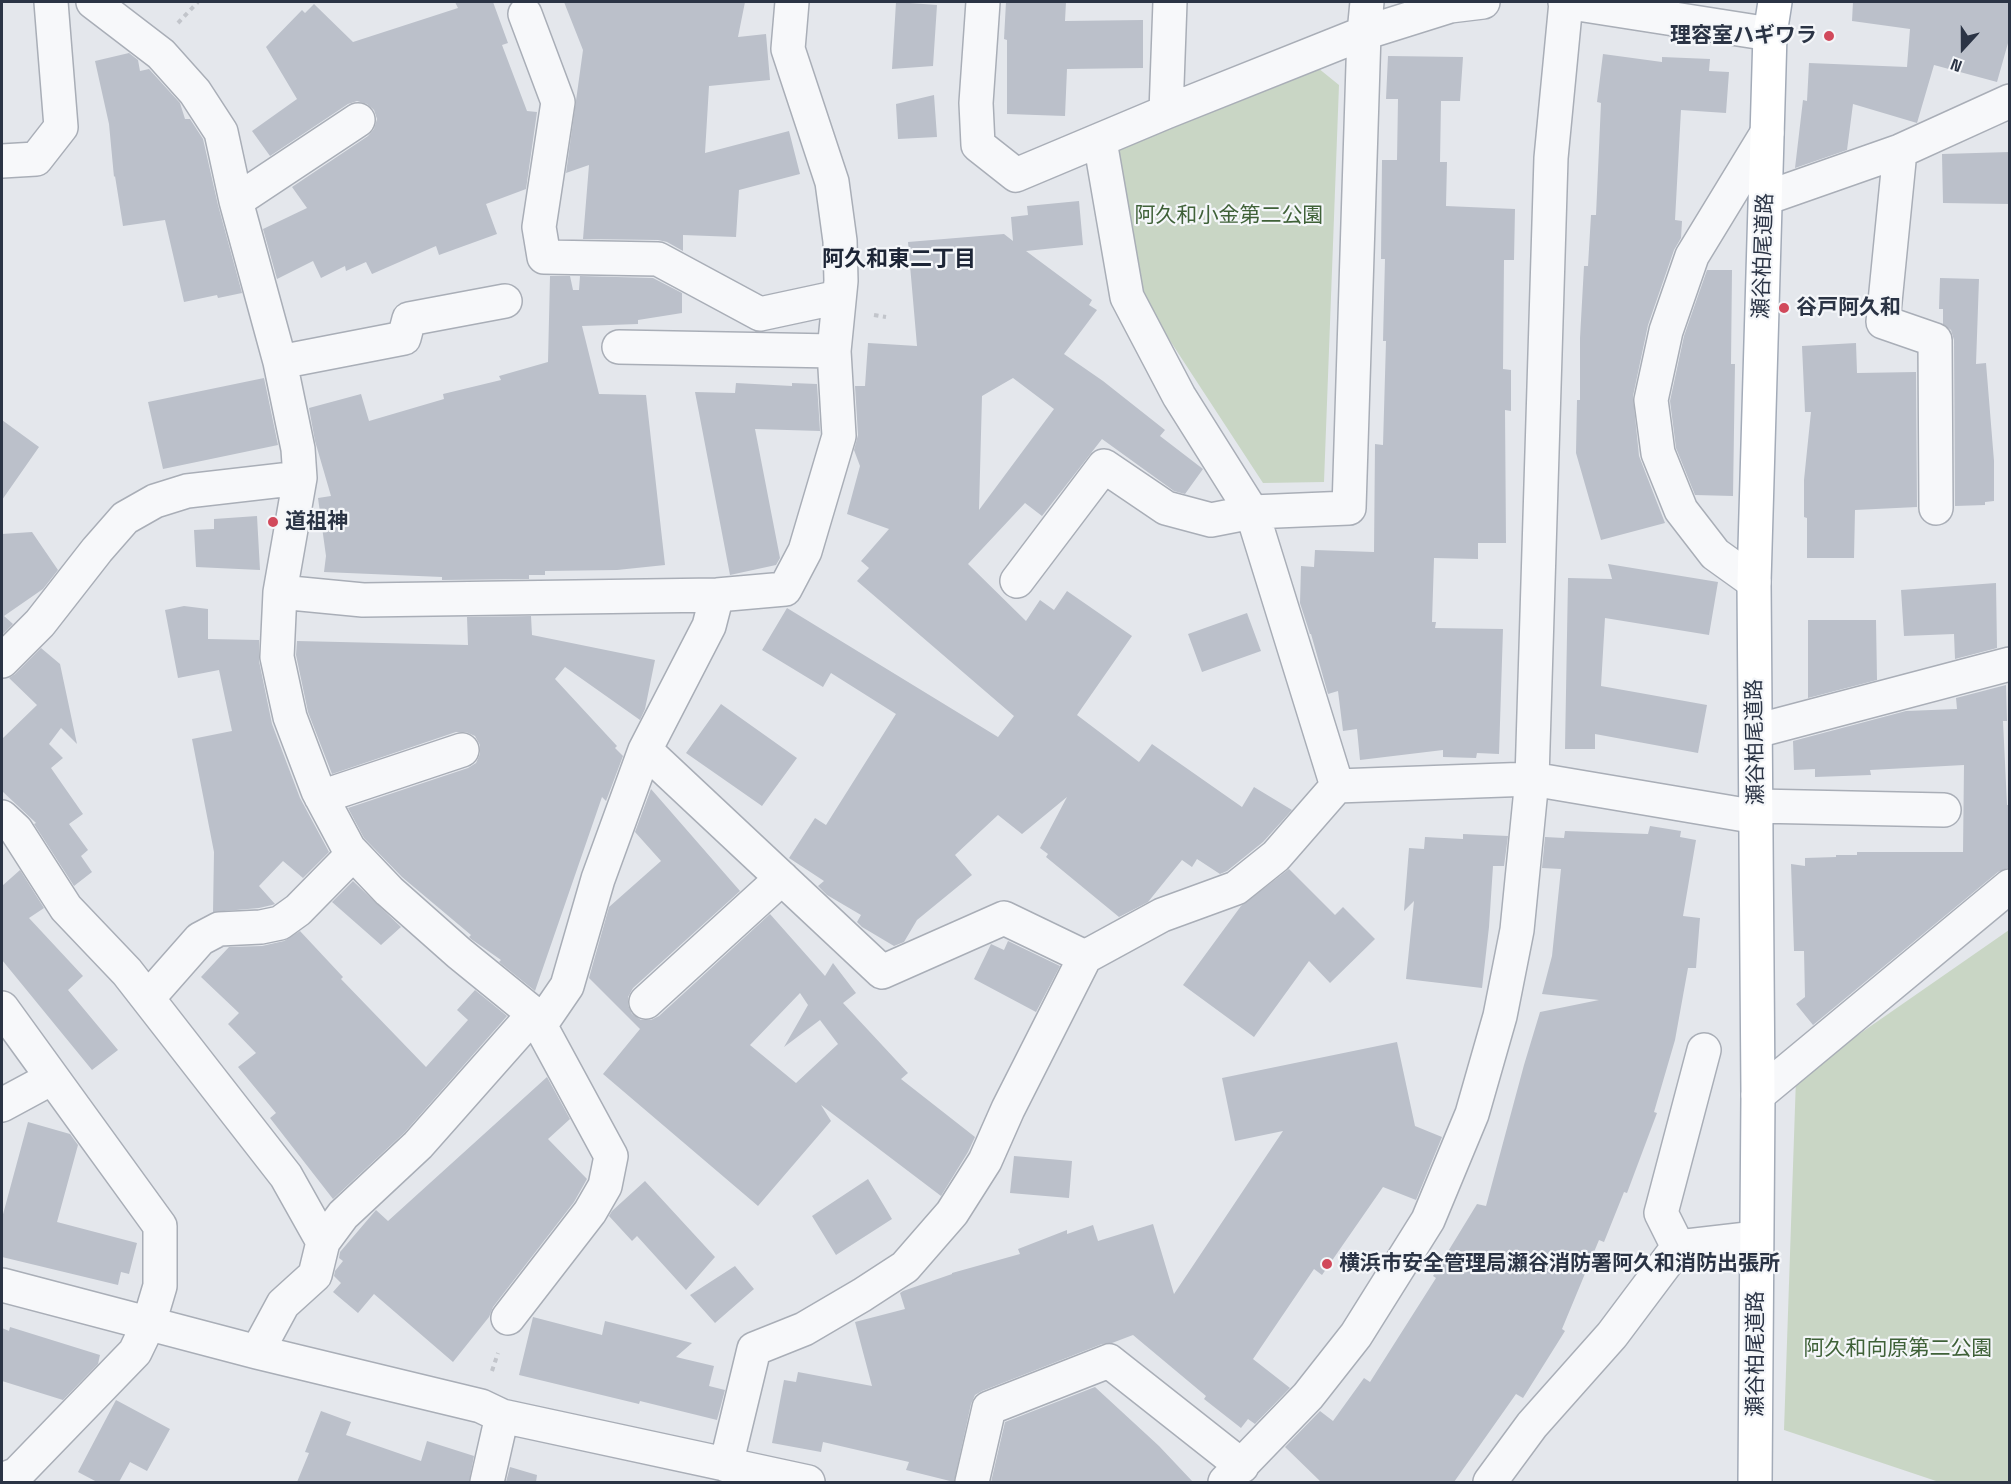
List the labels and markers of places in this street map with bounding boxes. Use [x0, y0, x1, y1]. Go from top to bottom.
place label: 理容室ハギワラ [1670, 23, 1817, 49]
marker: 理容室ハギワラ [1822, 29, 1836, 43]
place label: 谷戸阿久和 [1796, 295, 1901, 321]
marker: 谷戸阿久和 [1777, 301, 1791, 315]
place label: 道祖神 [285, 509, 348, 535]
marker: 道祖神 [266, 515, 280, 529]
place label: 横浜市安全管理局瀬谷消防署阿久和消防出張所 [1339, 1251, 1780, 1277]
marker: 横浜市安全管理局瀬谷消防署阿久和消防出張所 [1320, 1257, 1334, 1271]

